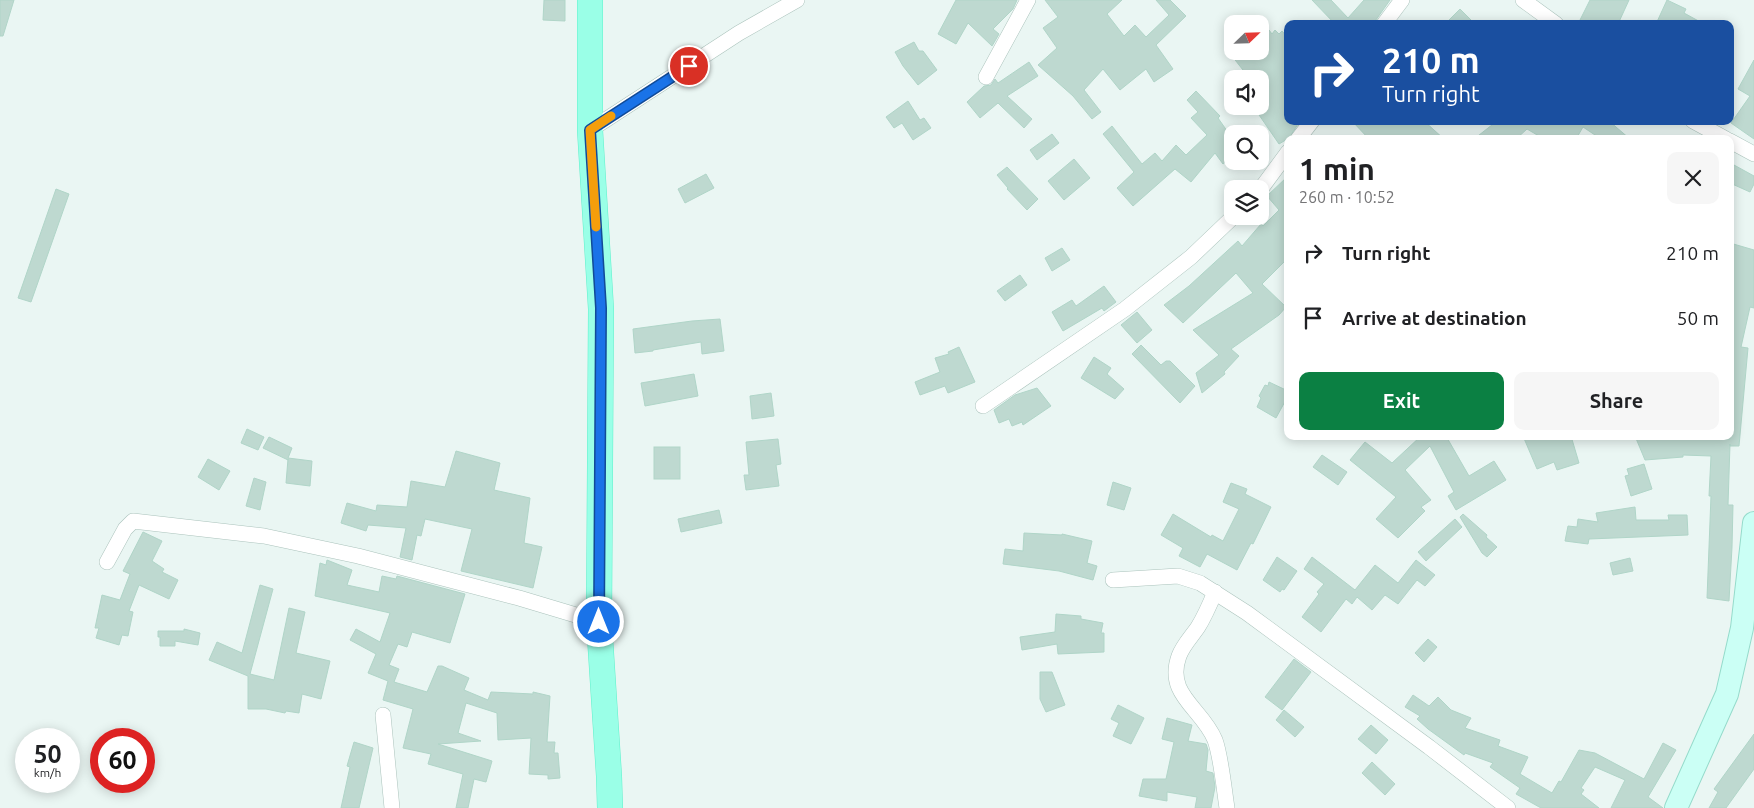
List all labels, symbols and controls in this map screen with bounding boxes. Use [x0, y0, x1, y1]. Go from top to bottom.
north arrow [1224, 15, 1269, 60]
map controls [1224, 15, 1269, 225]
icon: right [1299, 40, 1364, 105]
text: 210 m [1382, 40, 1480, 80]
pin [668, 45, 710, 87]
icon: arrive [675, 52, 703, 80]
button: sound [1224, 70, 1269, 115]
text: Turn right [1382, 81, 1480, 106]
button: search [1224, 125, 1269, 170]
text: 1 min [1299, 152, 1375, 186]
button: close [1667, 152, 1719, 204]
button: layers [1224, 180, 1269, 225]
text: 260 m · 10:52 [1299, 188, 1395, 206]
icon: right [1299, 239, 1327, 267]
text: Turn right [1342, 242, 1430, 264]
text: 210 m [1666, 242, 1719, 264]
icon: arrive [1299, 304, 1327, 332]
text: Arrive at destination [1342, 307, 1527, 329]
text: 50 m [1677, 307, 1719, 329]
button: Exit [1299, 372, 1504, 430]
button: Share [1514, 372, 1719, 430]
position arrow [572, 595, 624, 647]
speed limit sign: 60 [90, 728, 155, 793]
text: 50 [33, 740, 62, 768]
text: km/h [34, 766, 61, 779]

